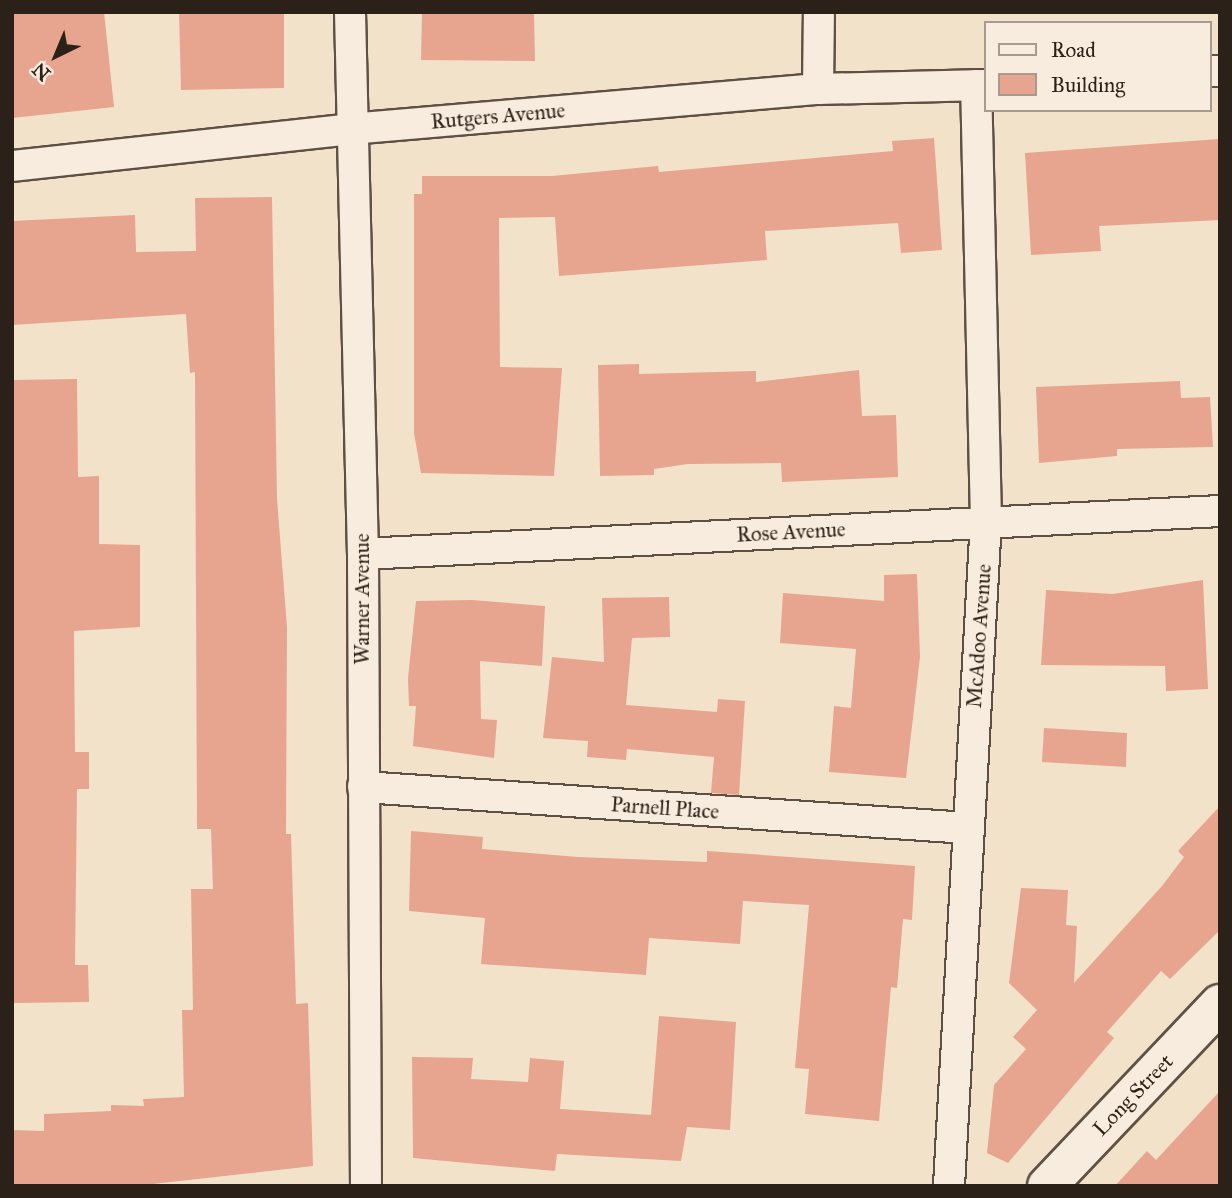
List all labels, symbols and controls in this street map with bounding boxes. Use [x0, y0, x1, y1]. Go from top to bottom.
north arrow [21, 21, 91, 91]
legend [984, 21, 1211, 112]
text: Road [1051, 37, 1096, 63]
text: N [28, 58, 55, 86]
text: Building [1051, 72, 1125, 98]
street label: Rutgers Avenue [430, 98, 566, 134]
street label: Rose Avenue [736, 517, 846, 547]
street label: Warner Avenue [349, 533, 375, 665]
street label: McAdoo Avenue [961, 563, 997, 709]
street label: Parnell Place [610, 792, 720, 824]
street label: Long Street [1088, 1049, 1178, 1141]

